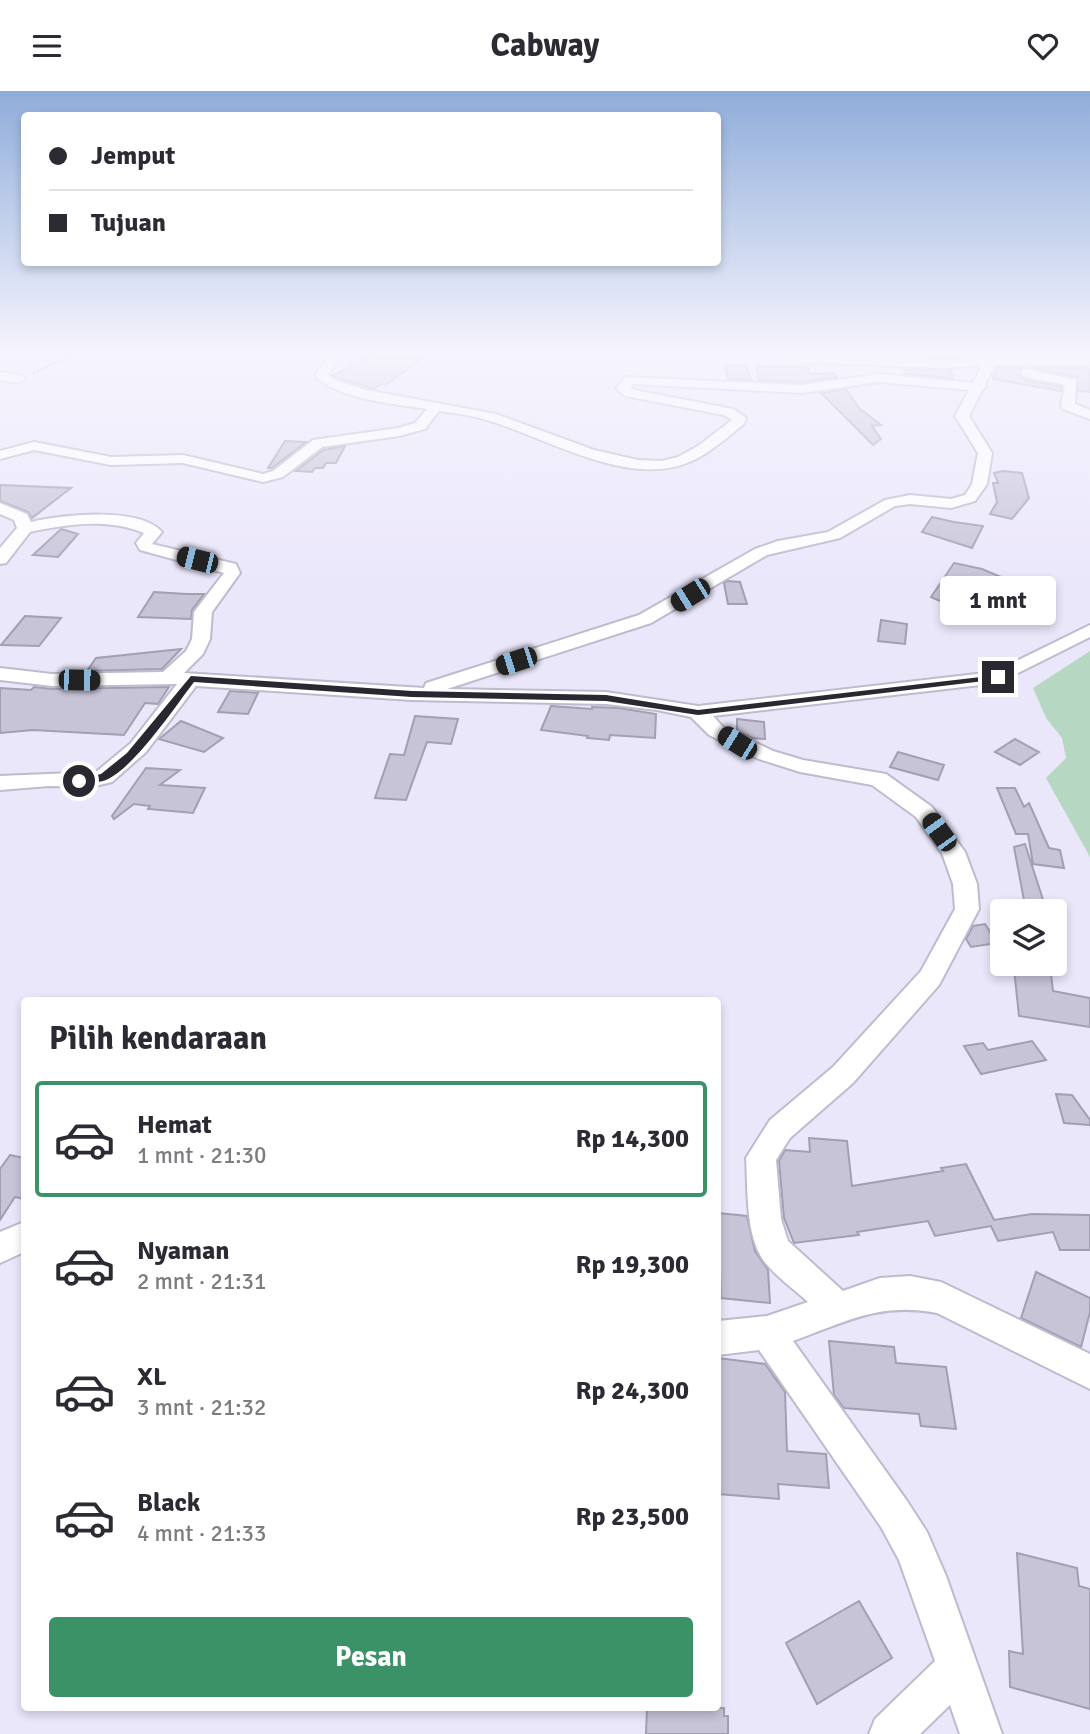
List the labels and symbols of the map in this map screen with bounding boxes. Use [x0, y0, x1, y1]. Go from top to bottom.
car [175, 545, 220, 575]
car [667, 575, 714, 615]
callout: 1 mnt [940, 575, 1056, 625]
car [493, 645, 540, 677]
route end [982, 661, 1014, 693]
car [58, 669, 101, 691]
car [714, 723, 761, 763]
route start [63, 765, 95, 797]
car [919, 809, 960, 855]

